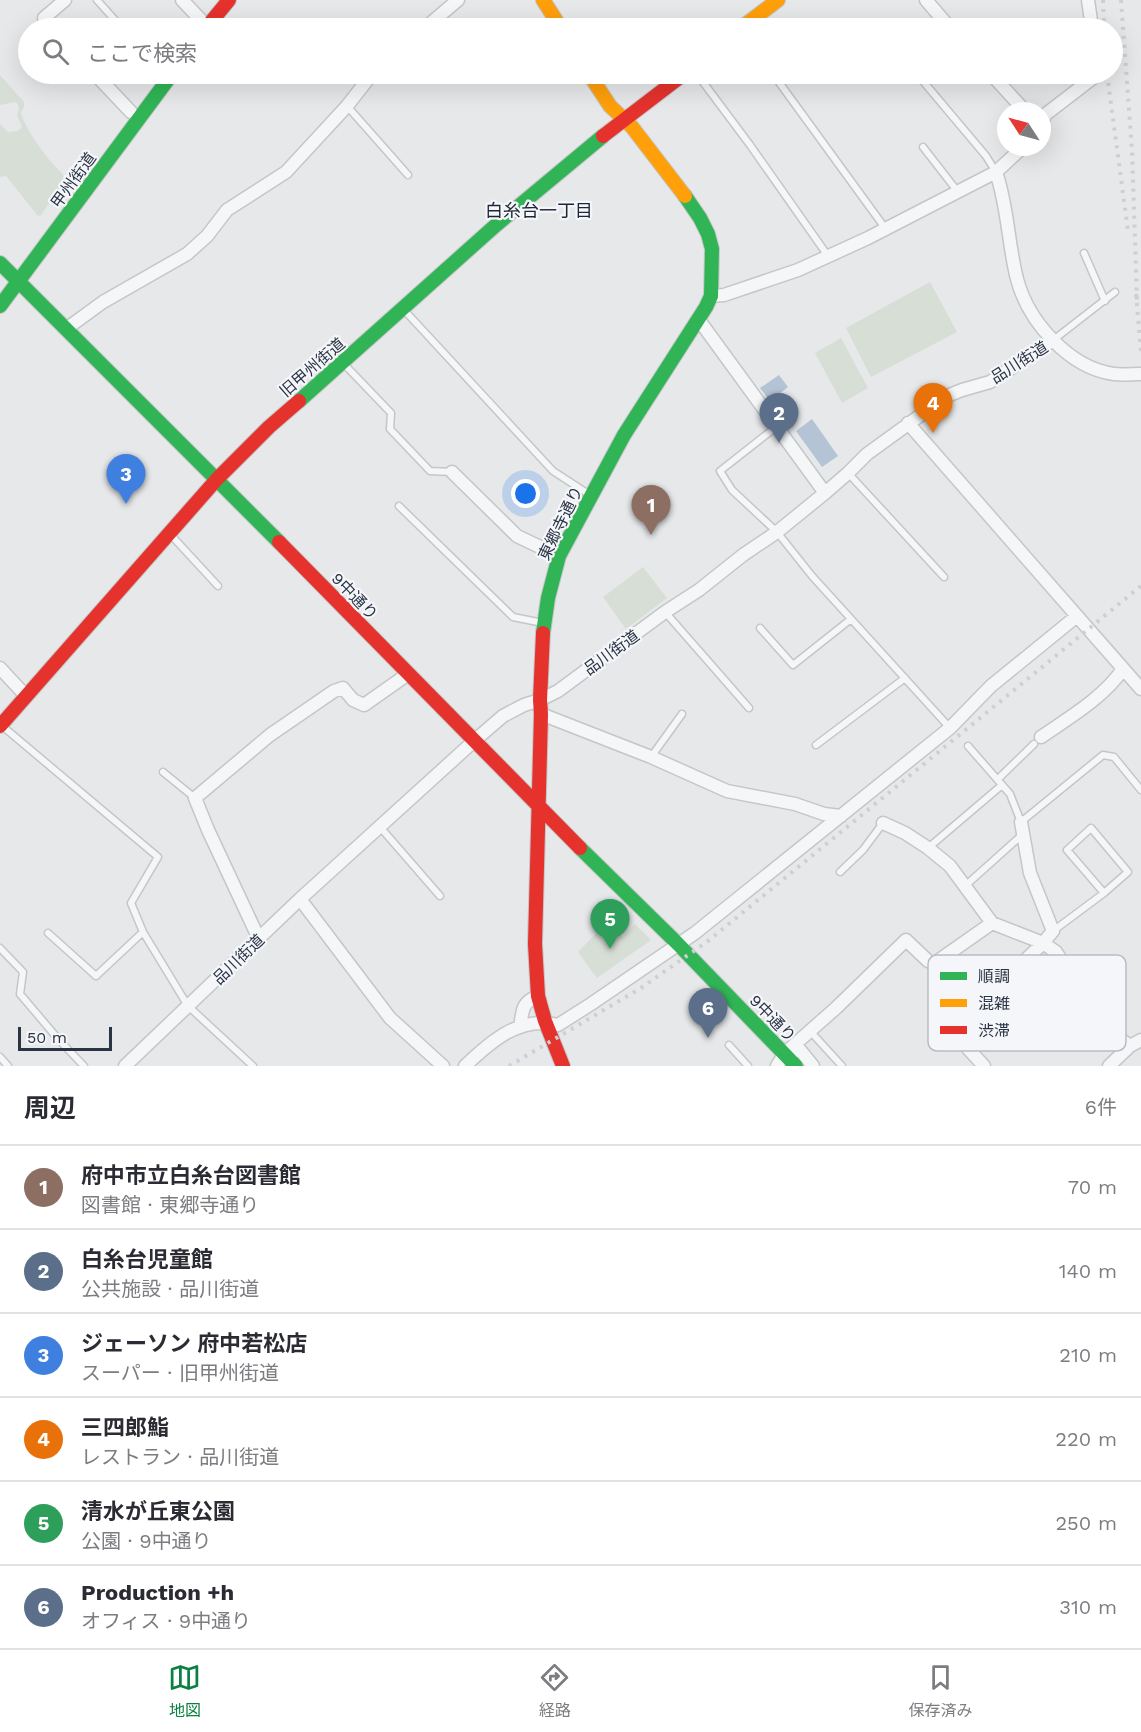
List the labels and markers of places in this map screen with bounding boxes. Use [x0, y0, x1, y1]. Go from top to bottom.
pin: 4 [914, 384, 952, 433]
pin: 2 [760, 394, 798, 443]
pin: 3 [106, 454, 146, 504]
pin: 1 [632, 486, 670, 535]
pin: 5 [590, 900, 630, 949]
pin: 6 [688, 988, 728, 1038]

